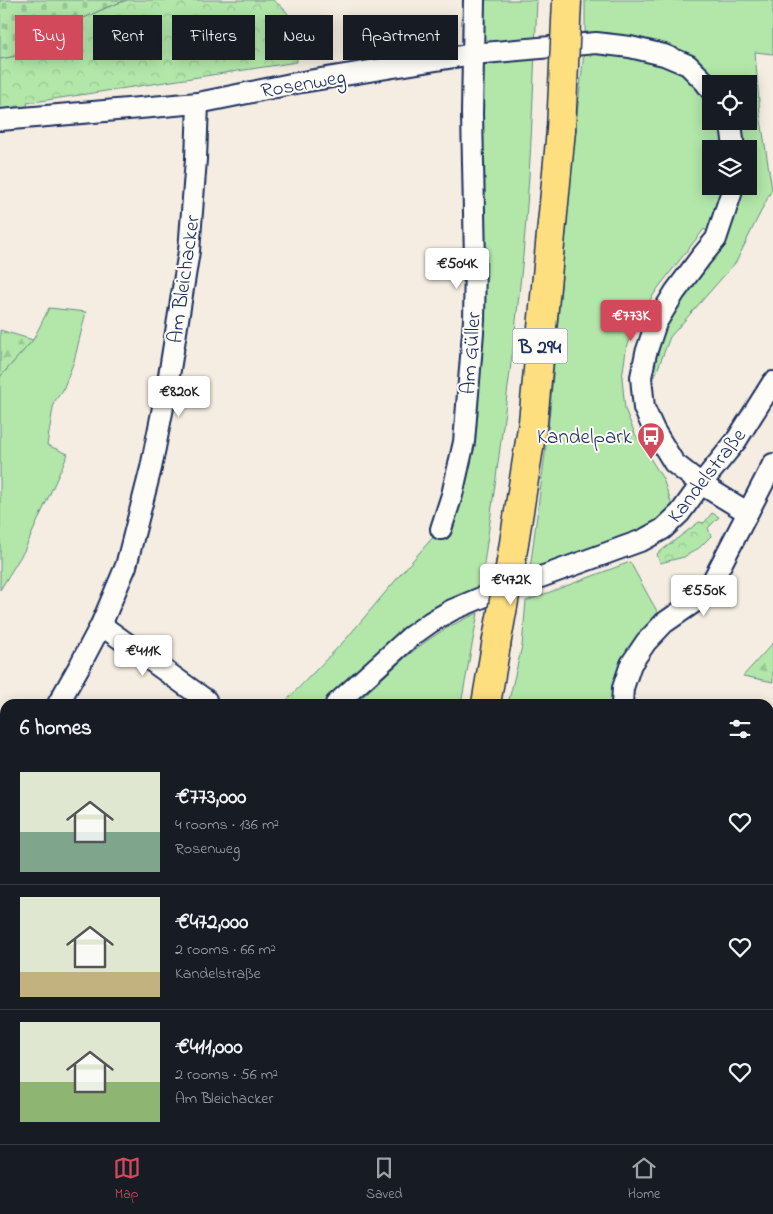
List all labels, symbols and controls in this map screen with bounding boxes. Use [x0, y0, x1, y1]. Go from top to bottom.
chip: Buy [15, 15, 83, 60]
chip: Rent [93, 15, 162, 60]
chip: Filters [172, 15, 255, 60]
chip: New [265, 15, 333, 60]
chip: Apartment [343, 15, 458, 60]
street label: Rosenweg [259, 63, 348, 109]
map controls [702, 75, 757, 195]
button: locate [702, 75, 757, 130]
button: layers [702, 140, 757, 195]
street label: Am Bleichacker [161, 213, 209, 345]
pin: €504K [422, 248, 492, 290]
text: €504K [436, 252, 478, 276]
pin: €773K [596, 300, 666, 342]
text: €773K [612, 304, 650, 328]
street label: Am Güller [454, 310, 490, 395]
road number: B 294 [512, 328, 568, 364]
pin: €820K [144, 376, 214, 418]
text: €820K [159, 380, 199, 404]
bus stop icon: Kandelpark [636, 421, 666, 460]
street label: Kandelstraße [661, 422, 754, 530]
place label: Kandelpark [537, 423, 633, 453]
pin: €472K [476, 564, 546, 606]
text: €472K [491, 568, 531, 592]
pin: €550K [669, 574, 739, 617]
text: €550K [682, 579, 726, 603]
pin: €411K [108, 634, 178, 677]
text: €411K [125, 639, 161, 663]
text: 6 homes [20, 714, 92, 744]
icon: filters [726, 715, 754, 743]
text: €773,000 [175, 783, 246, 813]
icon: home [60, 792, 120, 852]
icon: heart [726, 808, 754, 836]
text: 4 rooms · 136 m² [175, 813, 279, 837]
text: Rosenweg [175, 837, 240, 861]
text: €472,000 [175, 908, 248, 938]
icon: home [60, 917, 120, 977]
icon: heart [726, 933, 754, 961]
text: 2 rooms · 66 m² [175, 938, 276, 962]
text: Kandelstraße [175, 962, 261, 986]
text: €411,000 [175, 1033, 242, 1063]
icon: home [60, 1042, 120, 1102]
icon: heart [726, 1058, 754, 1086]
text: 2 rooms · 56 m² [175, 1063, 278, 1087]
text: Am Bleichacker [175, 1087, 273, 1111]
tab: Map [113, 1154, 141, 1205]
tab: Saved [366, 1154, 402, 1205]
tab: Home [628, 1154, 660, 1205]

